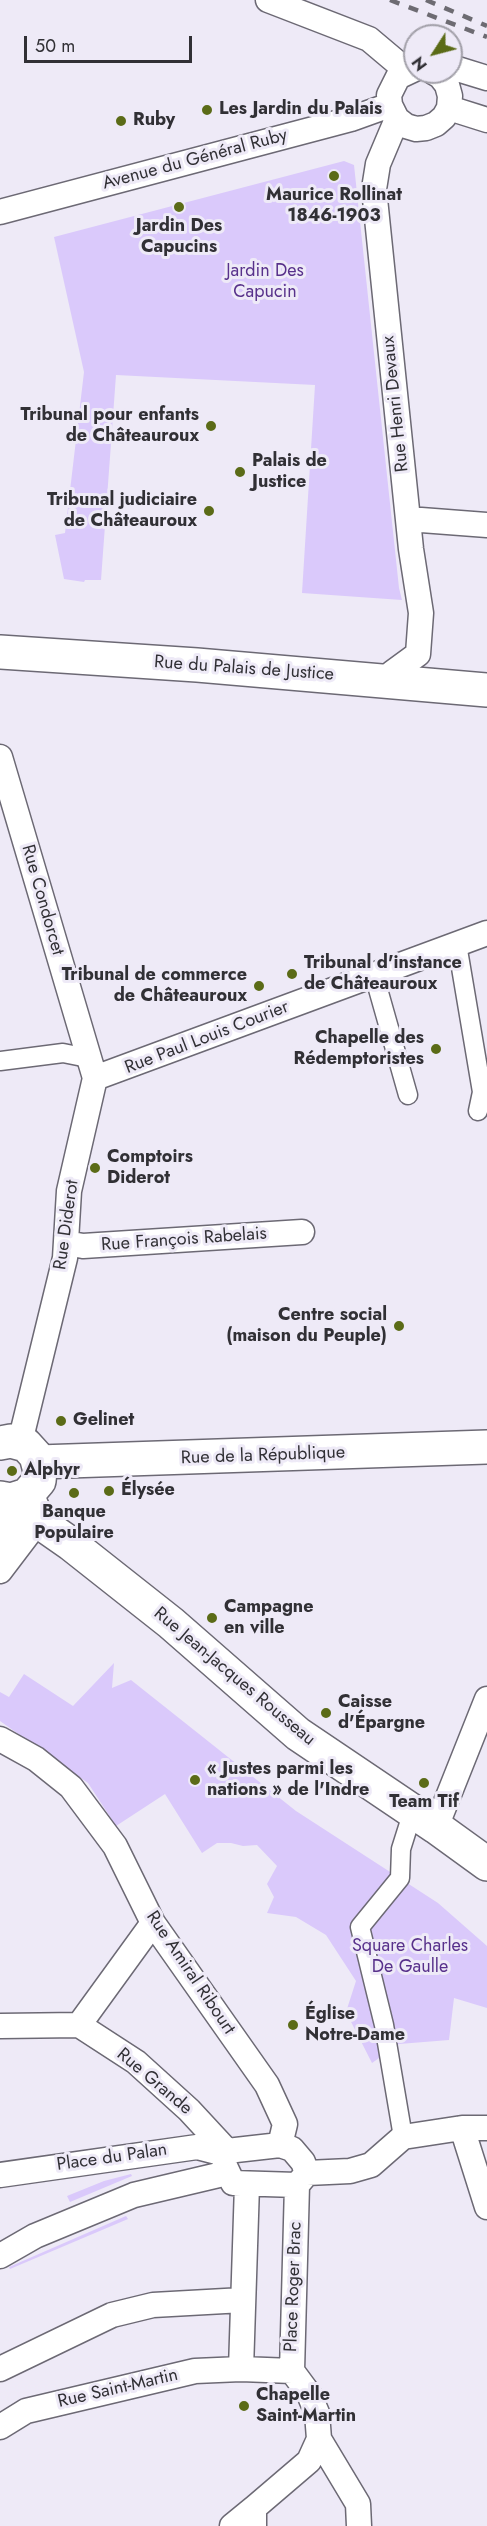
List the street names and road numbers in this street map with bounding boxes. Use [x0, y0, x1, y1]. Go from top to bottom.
street label: Avenue du Général Ruby [100, 125, 290, 195]
street label: Rue Henri Devaux [378, 335, 414, 473]
street label: Rue du Palais de Justice [153, 652, 335, 686]
street label: Rue Condorcet [16, 842, 68, 958]
street label: Rue Paul Louis Courier [122, 997, 292, 1079]
street label: Rue Diderot [50, 1179, 84, 1271]
street label: Rue François Rabelais [101, 1223, 267, 1257]
street label: Rue de la République [180, 1442, 346, 1470]
street label: Rue Jean-Jacques Rousseau [149, 1603, 319, 1751]
street label: Rue Amiral Ribourt [141, 1907, 239, 2039]
street label: Rue Grande [112, 2044, 196, 2120]
street label: Place du Palan [55, 2140, 169, 2176]
street label: Place Roger Brac [281, 2221, 307, 2353]
street label: Rue Saint-Martin [56, 2365, 180, 2413]

